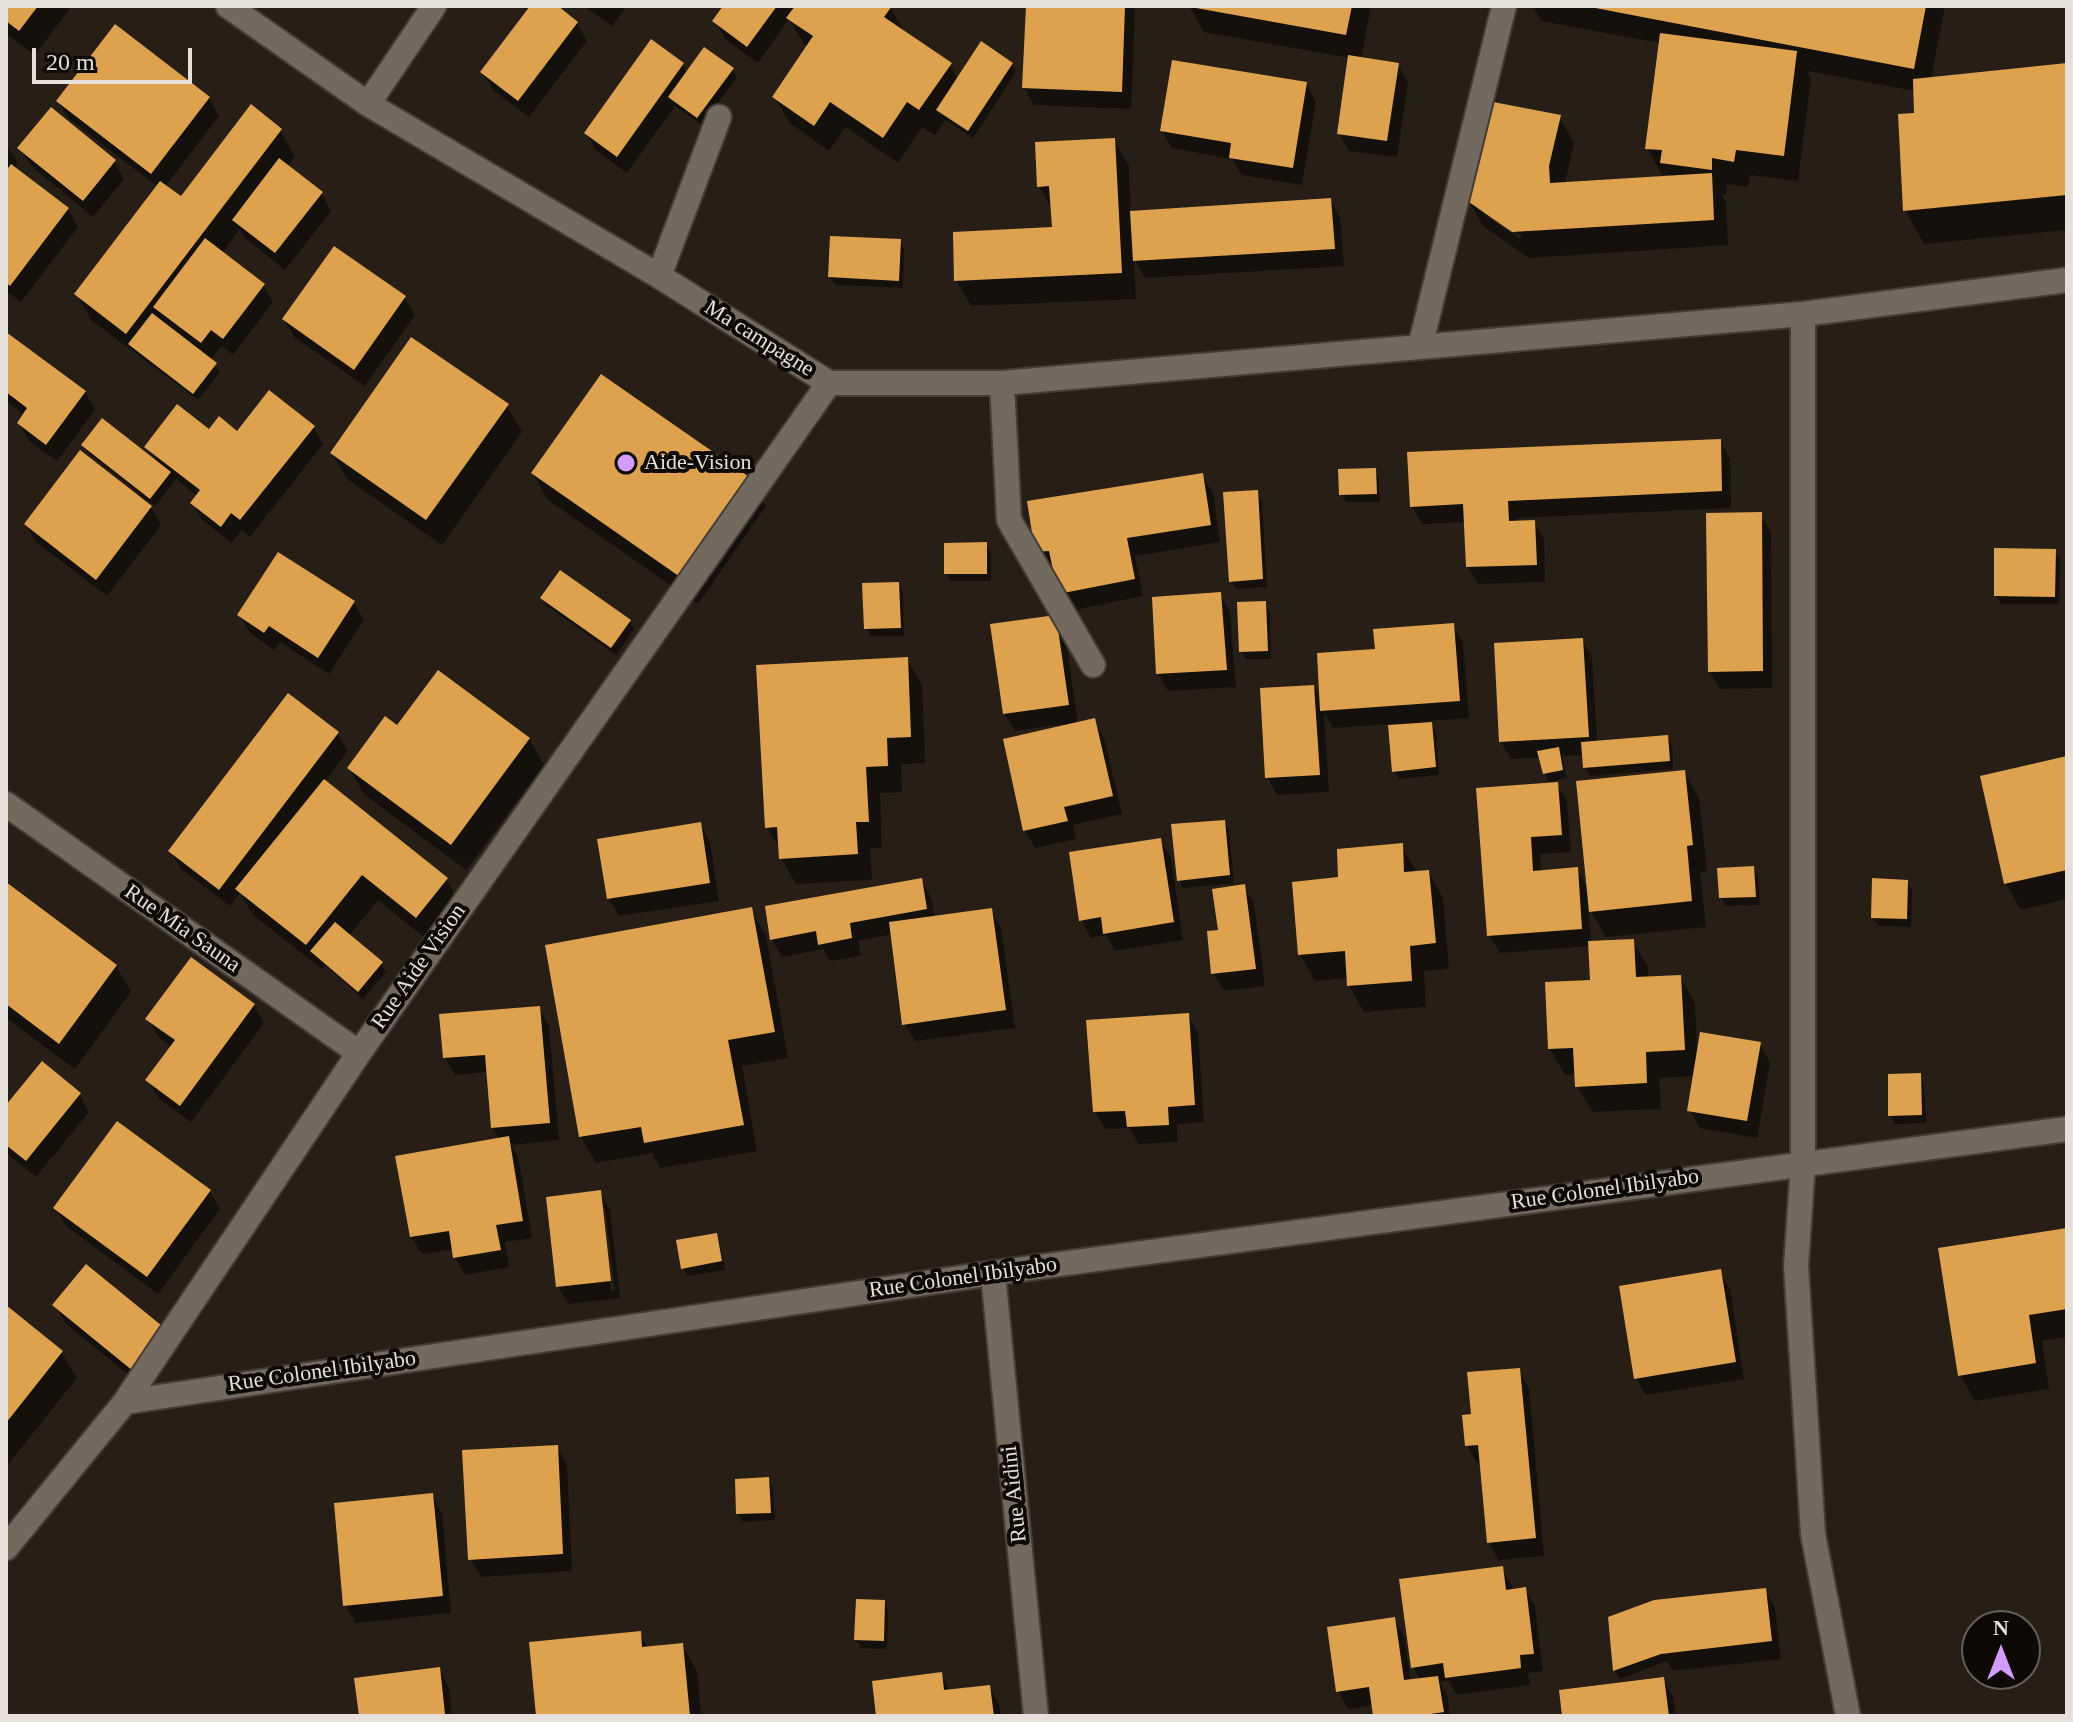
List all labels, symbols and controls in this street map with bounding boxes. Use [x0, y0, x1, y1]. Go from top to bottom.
scale bar [36, 32, 196, 82]
text: 20 m [46, 49, 95, 75]
street label: Ma campagne [699, 295, 819, 383]
place label: Aide-Vision [644, 450, 751, 476]
marker: Aide-Vision [615, 452, 637, 474]
street label: Rue Mia Sauna [119, 879, 245, 979]
street label: Rue Aide Vision [366, 899, 472, 1035]
street label: Rue Colonel Ibilyabo [1509, 1164, 1701, 1216]
street label: Rue Colonel Ibilyabo [867, 1252, 1059, 1304]
street label: Rue Colonel Ibilyabo [226, 1346, 418, 1398]
street label: Rue Aidini [997, 1444, 1033, 1544]
north arrow [1961, 1610, 2041, 1690]
text: N [1993, 1615, 2009, 1640]

